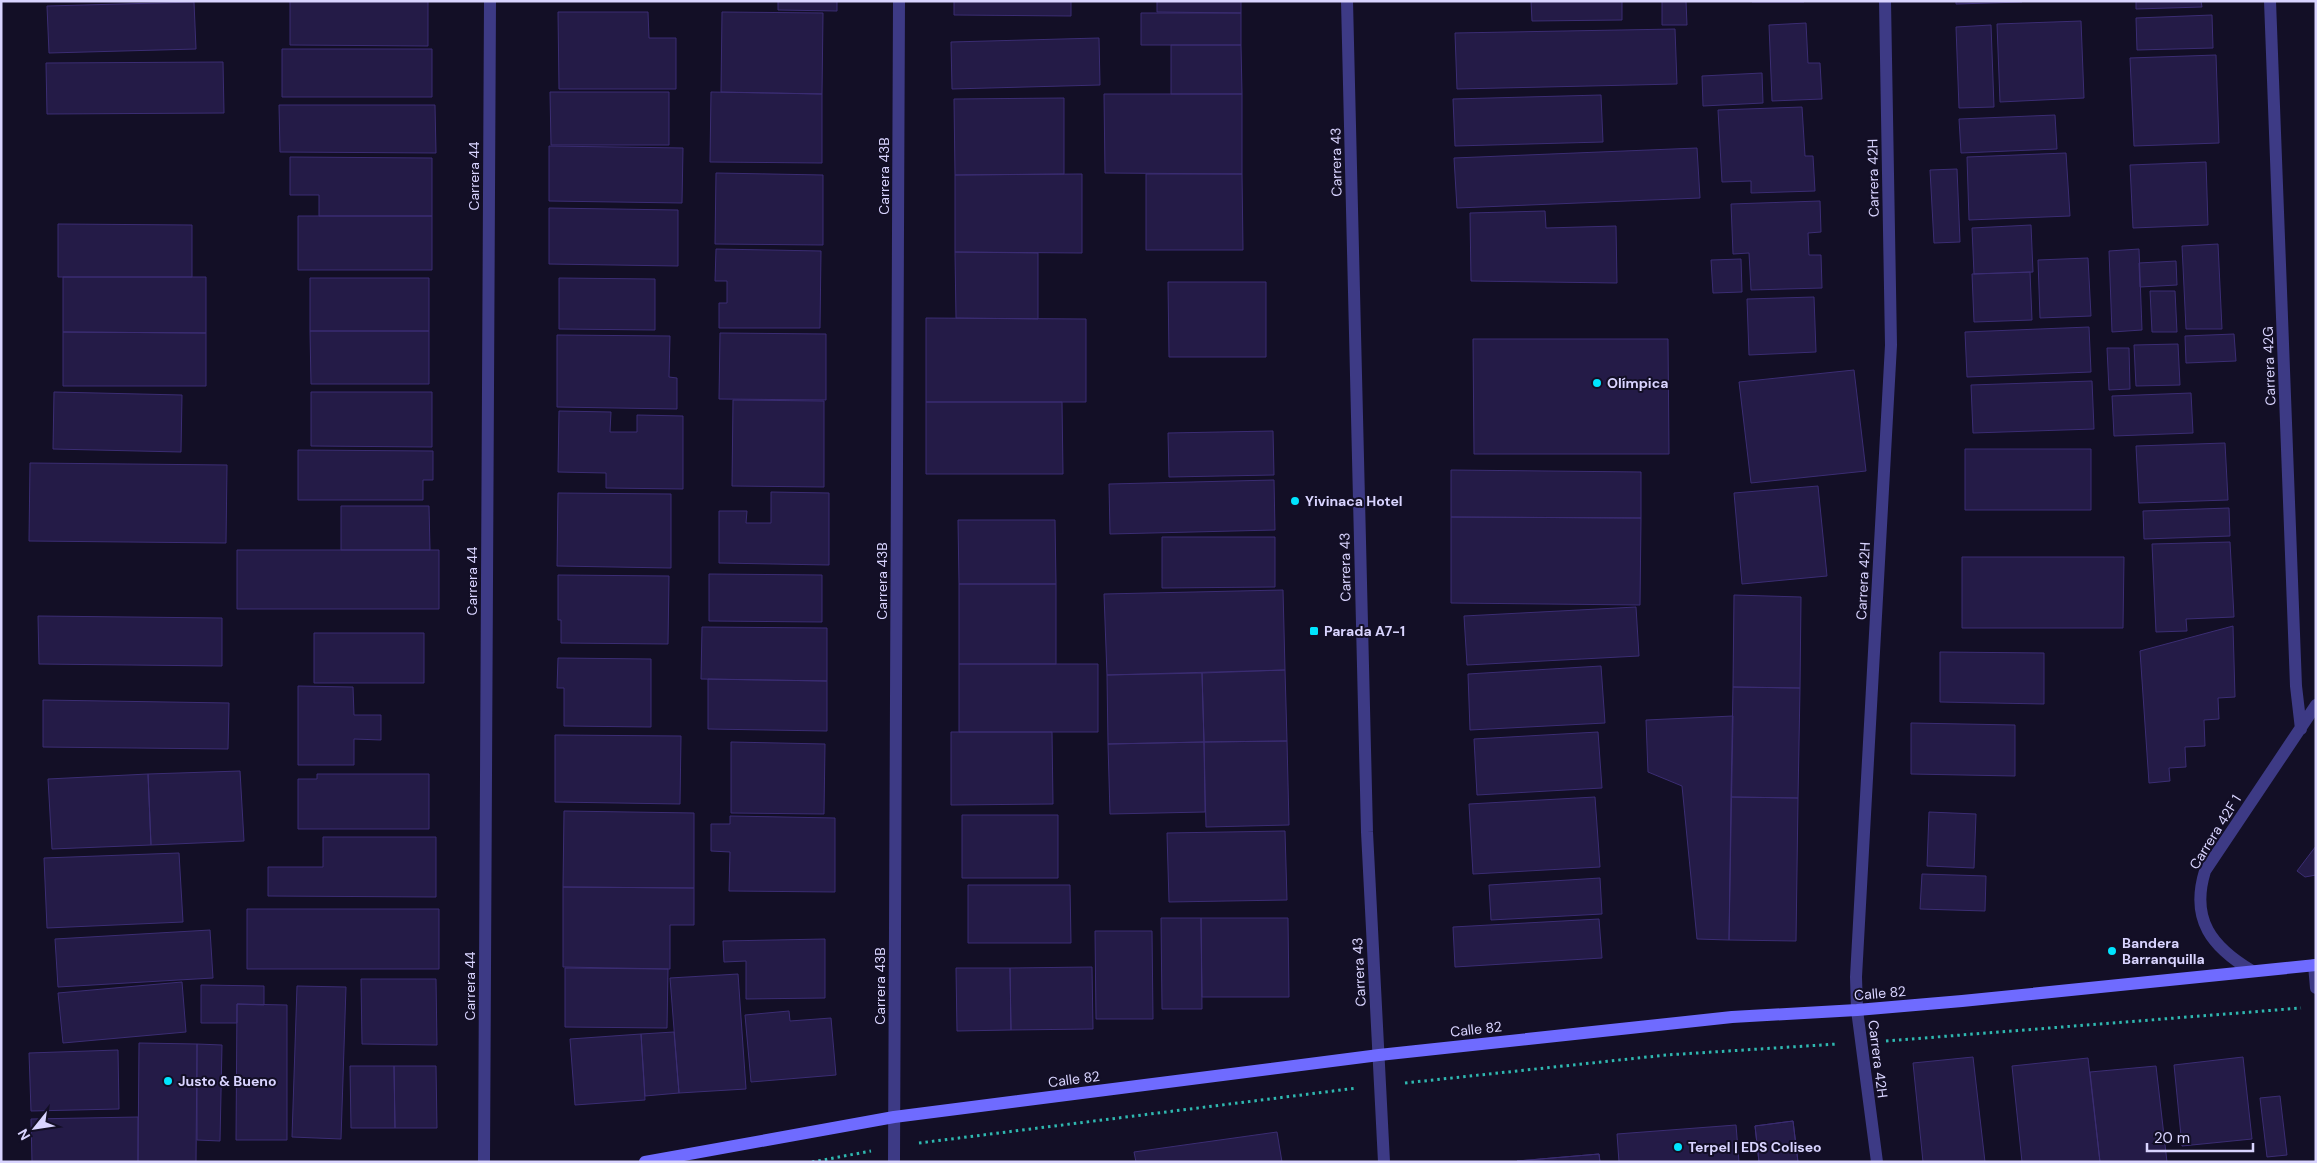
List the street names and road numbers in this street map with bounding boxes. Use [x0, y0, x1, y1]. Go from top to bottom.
street label: Carrera 43 [1326, 127, 1346, 197]
street label: Carrera 43B [875, 137, 893, 215]
street label: Carrera 42H [1863, 139, 1883, 217]
street label: Carrera 44 [465, 141, 483, 211]
street label: Carrera 42G [2259, 326, 2279, 406]
street label: Carrera 43 [1335, 532, 1355, 602]
street label: Carrera 42H [1852, 541, 1874, 621]
street label: Carrera 43B [873, 542, 891, 620]
street label: Carrera 44 [463, 546, 481, 616]
street label: Carrera 42F 1 [2185, 791, 2245, 873]
street label: Carrera 43 [1348, 937, 1370, 1007]
street label: Carrera 43B [871, 947, 889, 1025]
street label: Carrera 44 [461, 951, 479, 1021]
street label: Calle 82 [1853, 982, 1907, 1004]
street label: Calle 82 [1449, 1017, 1503, 1041]
street label: Carrera 42H [1864, 1019, 1892, 1099]
street label: Calle 82 [1047, 1067, 1101, 1091]

